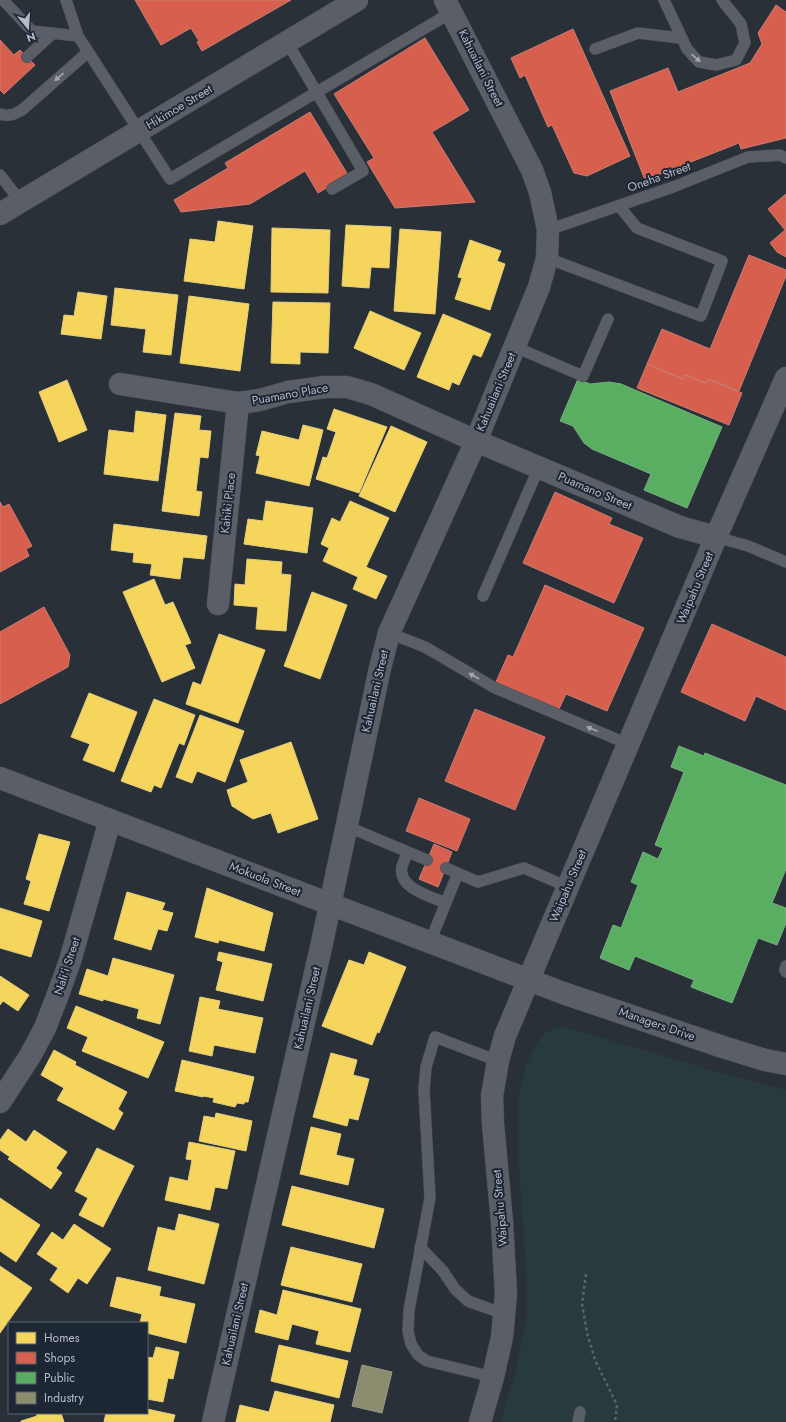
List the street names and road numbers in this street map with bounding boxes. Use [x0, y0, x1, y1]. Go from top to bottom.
street label: Kahuailani Street [454, 26, 508, 110]
street label: Hikimoe Street [142, 80, 216, 134]
street label: Oneha Street [625, 157, 693, 197]
street label: Kahuailani Street [471, 350, 521, 434]
street label: Puamano Place [251, 378, 329, 410]
street label: Puamano Street [555, 467, 635, 515]
street label: Kahiki Place [216, 472, 240, 534]
street label: Waipahu Street [672, 549, 718, 627]
street label: Kahuailani Street [357, 648, 393, 734]
street label: Waipahu Street [545, 847, 591, 925]
street label: Mokuola Street [227, 857, 303, 901]
street label: Nali'i Street [49, 935, 85, 997]
street label: Kahuailani Street [289, 965, 325, 1051]
street label: Managers Drive [616, 1002, 698, 1046]
street label: Waipahu Street [488, 1169, 512, 1247]
street label: Kahuailani Street [217, 1281, 253, 1367]

